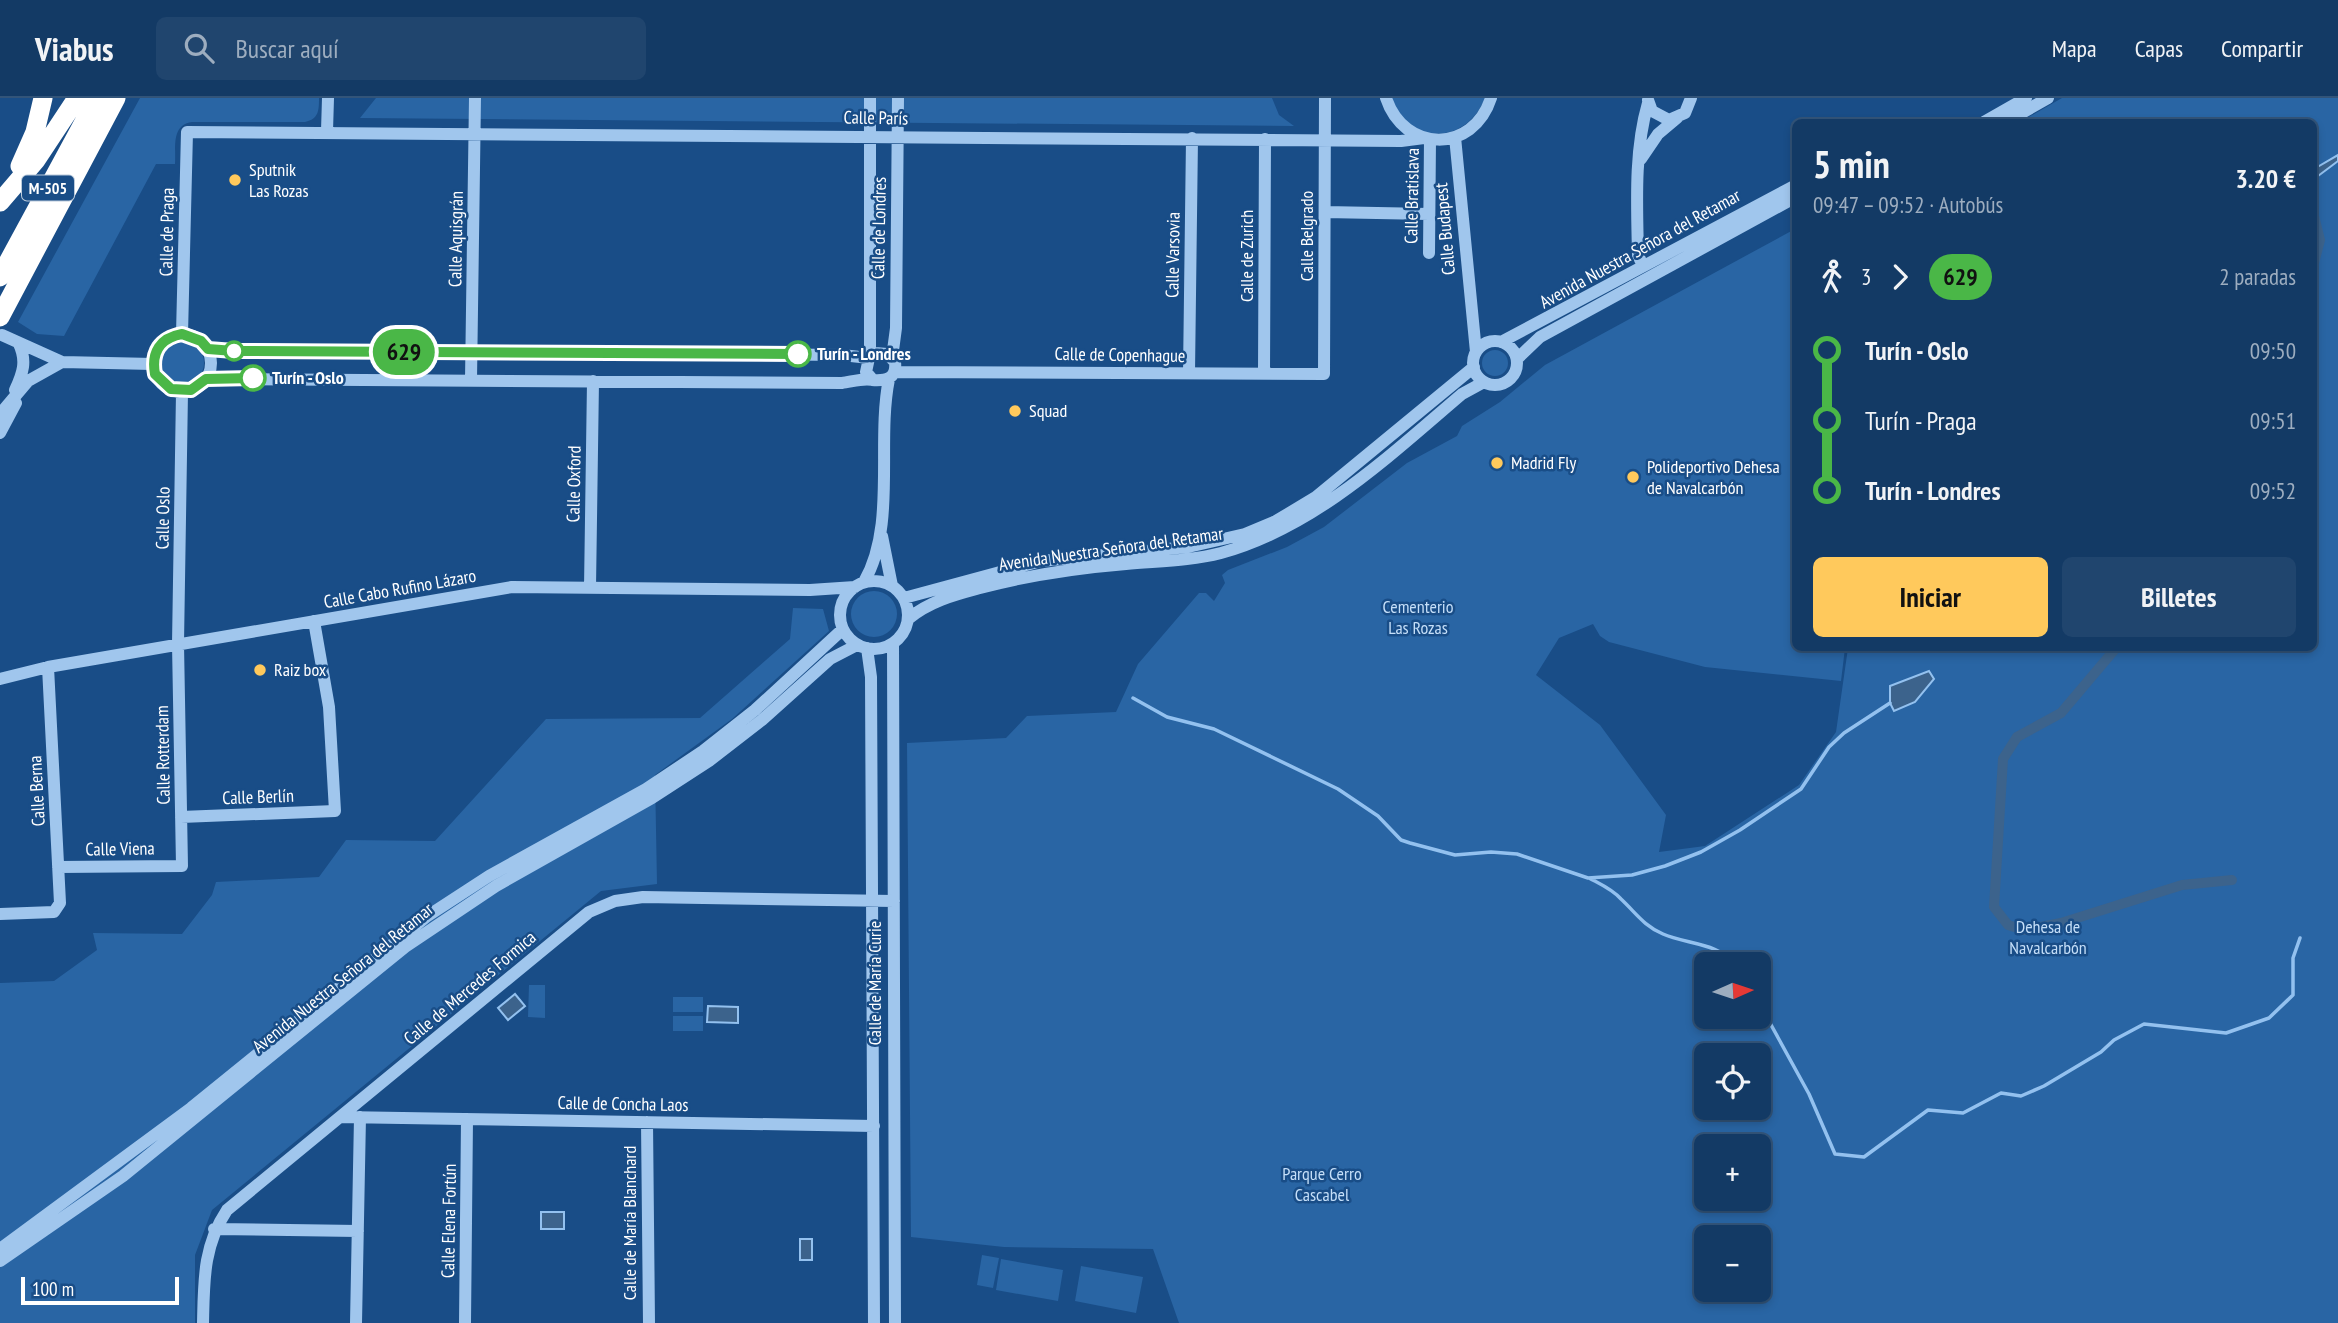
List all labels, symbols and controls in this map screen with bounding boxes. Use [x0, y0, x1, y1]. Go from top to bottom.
search box [156, 17, 646, 80]
text: Viabus [35, 27, 114, 70]
icon: search [180, 29, 218, 67]
text: Buscar aquí [236, 32, 339, 65]
text: Mapa [2052, 33, 2097, 64]
text: Capas [2135, 33, 2183, 64]
text: Compartir [2221, 33, 2303, 64]
street label: Calle París [844, 105, 909, 130]
text: 5 min [1813, 139, 1890, 188]
street label: Calle Bratislava [1399, 148, 1424, 244]
place label: Sputnik Las Rozas [249, 158, 309, 202]
text: 3.20 € [2235, 162, 2296, 195]
marker: Sputnik Las Rozas [227, 172, 243, 188]
road number: M-505 [22, 176, 74, 200]
street label: Calle de Londres [866, 177, 891, 279]
street label: Calle Budapest [1429, 182, 1460, 276]
street label: Avenida Nuestra Señora del Retamar [1535, 184, 1744, 313]
street label: Calle de Praga [154, 187, 179, 277]
text: 09:47 – 09:52 · Autobús [1813, 190, 2003, 219]
street label: Calle Aquisgrán [443, 191, 468, 287]
street label: Calle Belgrado [1295, 191, 1318, 281]
street label: Calle de Zurich [1235, 210, 1258, 302]
street label: Calle Varsovia [1160, 212, 1185, 298]
icon: walk [1813, 258, 1851, 296]
icon: forward [1881, 258, 1919, 296]
text: 629 [1943, 261, 1978, 292]
text: 3 [1861, 262, 1871, 291]
text: 2 paradas [2219, 262, 2296, 291]
line badge: 629 [364, 329, 444, 375]
text: Turín - Oslo [1865, 334, 1969, 367]
text: 629 [387, 336, 421, 367]
text: 09:50 [2250, 336, 2296, 365]
unlabelled marker [224, 341, 244, 361]
marker: Turín - Londres [785, 341, 811, 367]
place label: Turín - Londres [817, 342, 911, 365]
street label: Calle de Copenhague [1054, 342, 1186, 367]
marker: Turín - Oslo [240, 365, 266, 391]
place label: Turín - Oslo [272, 366, 344, 389]
place label: Squad [1029, 399, 1067, 422]
marker: Squad [1007, 403, 1023, 419]
text: Turín - Praga [1865, 404, 1977, 437]
text: 09:51 [2250, 406, 2296, 435]
street label: Calle Oxford [561, 445, 586, 523]
place label: Madrid Fly [1511, 451, 1577, 474]
marker: Madrid Fly [1489, 455, 1505, 471]
place label: Polideportivo Dehesa de Navalcarbón [1647, 455, 1780, 499]
marker: Polideportivo Dehesa de Navalcarbón [1625, 469, 1641, 485]
text: Turín - Londres [1865, 474, 2001, 507]
text: 09:52 [2250, 476, 2296, 505]
street label: Calle Oslo [150, 486, 175, 550]
street label: Avenida Nuestra Señora del Retamar [997, 521, 1225, 576]
button: Iniciar [1813, 557, 2048, 637]
button: Billetes [2062, 557, 2296, 637]
street label: Calle Cabo Rufino Lázaro [322, 564, 478, 613]
park label: Cementerio Las Rozas [1382, 595, 1454, 639]
place label: Raiz box [274, 658, 327, 681]
marker: Raiz box [252, 662, 268, 678]
street label: Calle Rotterdam [150, 705, 175, 805]
street label: Calle Berna [23, 755, 50, 827]
street label: Calle Berlín [222, 784, 294, 809]
street label: Calle Viena [85, 836, 155, 861]
street label: Avenida Nuestra Señora del Retamar [248, 897, 438, 1058]
park label: Dehesa de Navalcarbón [2009, 915, 2087, 959]
street label: Calle de María Curie [863, 921, 886, 1045]
street label: Calle de Mercedes Formica [399, 926, 541, 1050]
north arrow [1694, 952, 1771, 1029]
map controls [1694, 952, 1771, 1302]
button: locate [1694, 1043, 1771, 1120]
street label: Calle de Concha Laos [557, 1091, 689, 1116]
button: + [1694, 1134, 1771, 1211]
street label: Calle de María Blanchard [618, 1146, 641, 1300]
park label: Parque Cerro Cascabel [1282, 1162, 1362, 1206]
street label: Calle Elena Fortún [436, 1164, 461, 1278]
button: − [1694, 1225, 1771, 1302]
scale bar [21, 1274, 178, 1306]
text: 100 m [32, 1277, 74, 1301]

